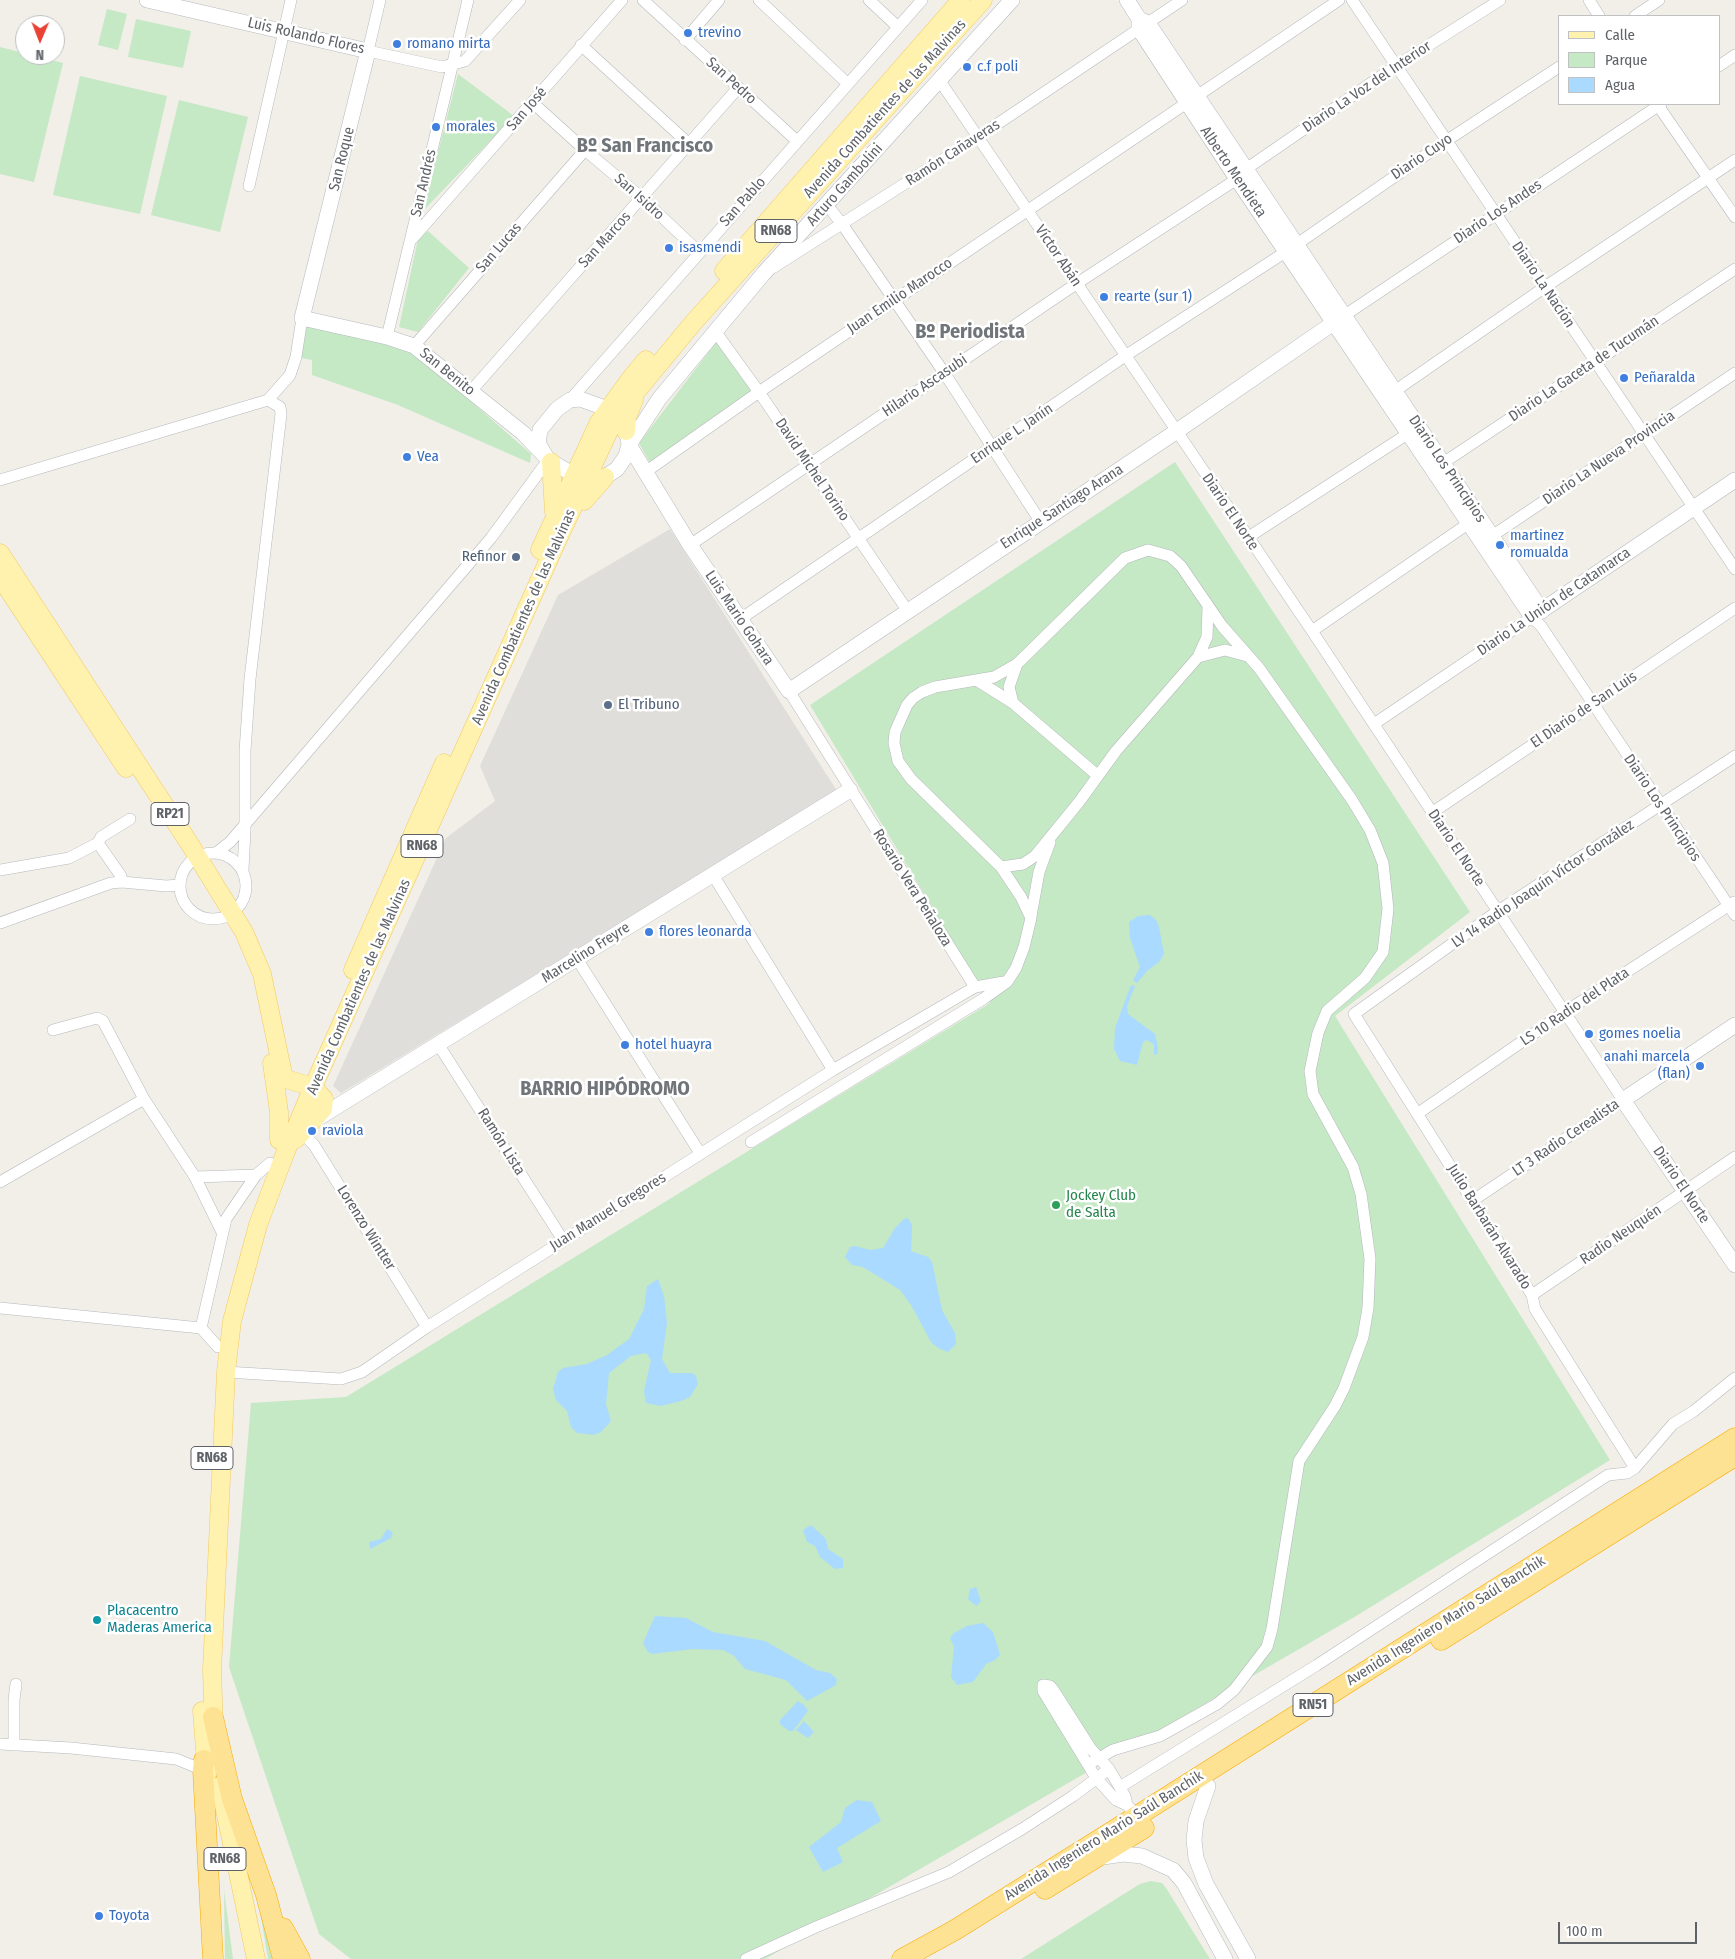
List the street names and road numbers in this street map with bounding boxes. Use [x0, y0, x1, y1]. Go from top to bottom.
street label: Luis Rolando Flores [246, 14, 366, 58]
street label: Avenida Combatientes de las Malvinas [800, 16, 970, 202]
street label: Diario La Voz del Interior [1299, 37, 1435, 137]
street label: San Pedro [702, 54, 760, 108]
street label: San José [503, 83, 551, 135]
street label: Ramón Cañaveras [903, 116, 1003, 190]
street label: Alberto Mendieta [1196, 123, 1270, 221]
street label: San Roque [325, 125, 359, 193]
street label: Diario Cuyo [1388, 130, 1456, 184]
street label: Arturo Gambolini [803, 140, 887, 230]
street label: San Andrés [408, 148, 440, 218]
street label: San Isidro [610, 170, 668, 224]
street label: San Pablo [716, 174, 770, 230]
street label: Diario Los Andes [1451, 176, 1545, 248]
street label: San Marcos [575, 208, 635, 272]
street label: San Lucas [472, 219, 526, 277]
road number: RN68 [755, 220, 797, 242]
street label: Víctor Abán [1031, 222, 1085, 290]
street label: Diario La Nación [1508, 238, 1578, 332]
street label: Juan Emilio Marocco [844, 254, 956, 338]
street label: Diario La Gaceta de Tucumán [1506, 312, 1662, 426]
street label: San Benito [416, 344, 478, 400]
street label: Hilario Ascasubi [879, 351, 971, 421]
street label: Enrique L. Janín [968, 400, 1056, 468]
street label: Diario La Nueva Provincia [1540, 407, 1678, 509]
street label: Diario Los Principios [1405, 412, 1489, 526]
street label: David Michel Torino [771, 415, 853, 525]
street label: Enrique Santiago Arana [997, 461, 1127, 553]
street label: Diario El Norte [1198, 470, 1262, 554]
street label: Avenida Combatientes de las Malvinas [468, 506, 580, 728]
street label: Diario La Unión de Catamarca [1474, 544, 1634, 660]
street label: Luis Mario Gohara [701, 567, 777, 669]
street label: El Diario de San Luis [1527, 668, 1641, 752]
street label: Diario Los Principios [1620, 751, 1704, 865]
road number: RP21 [151, 802, 189, 826]
street label: Diario El Norte [1424, 806, 1488, 890]
street label: LV 14 Radio Joaquín Víctor González [1448, 816, 1638, 952]
street label: Rosario Vera Peñaloza [869, 826, 955, 950]
road number: RN68 [401, 834, 443, 858]
street label: Avenida Combatientes de las Malvinas [303, 876, 415, 1098]
street label: Marcelino Freyre [539, 919, 633, 987]
street label: LS 10 Radio del Plata [1517, 964, 1633, 1050]
street label: LT 3 Radio Cerealista [1509, 1096, 1623, 1180]
street label: Ramón Lista [473, 1105, 529, 1179]
street label: Diario El Norte [1649, 1143, 1713, 1227]
street label: Julio Barbarán Alvarado [1443, 1161, 1535, 1293]
street label: Juan Manuel Gregores [547, 1169, 669, 1255]
street label: Lorenzo Wintter [333, 1182, 399, 1274]
street label: Radio Neuquén [1577, 1201, 1665, 1269]
road number: RN68 [191, 1446, 233, 1470]
street label: Avenida Ingeniero Mario Saúl Banchik [1343, 1552, 1549, 1690]
road number: RN51 [1293, 1694, 1333, 1716]
street label: Avenida Ingeniero Mario Saúl Banchik [1001, 1767, 1207, 1905]
road number: RN68 [204, 1848, 246, 1870]

